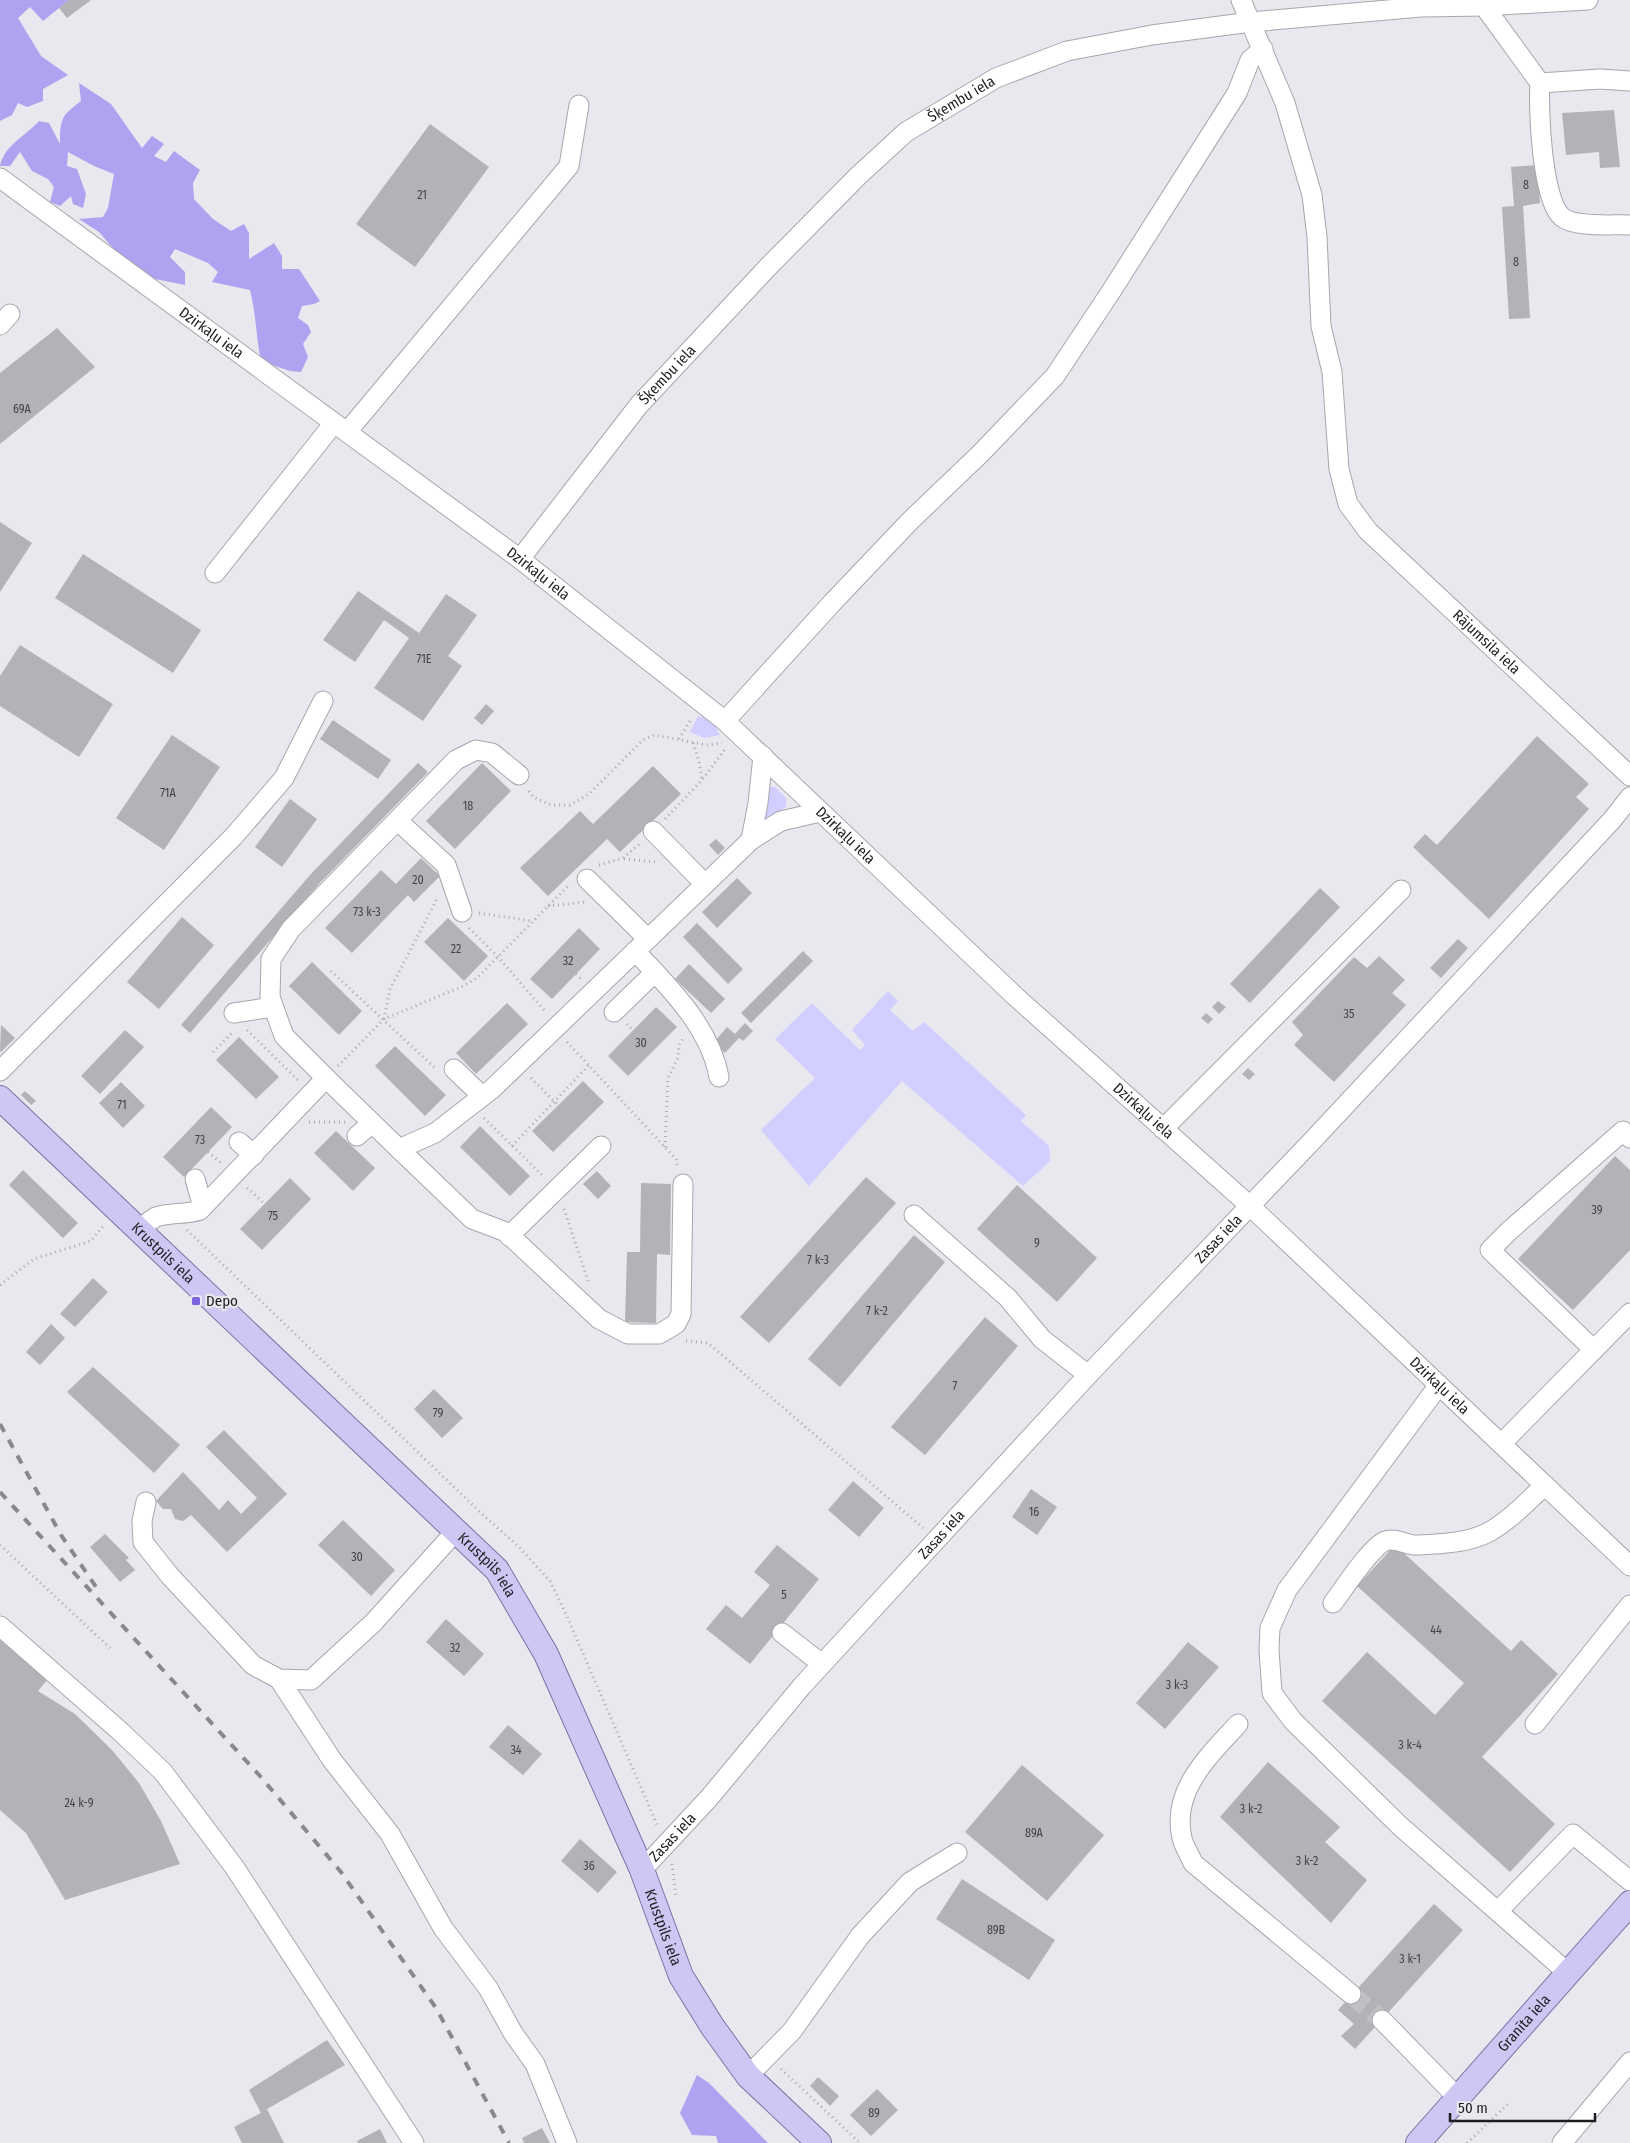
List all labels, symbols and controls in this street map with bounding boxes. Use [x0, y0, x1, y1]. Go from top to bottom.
street label: Šķembu iela [924, 72, 998, 126]
house number: 8 [1523, 178, 1529, 192]
house number: 21 [417, 188, 427, 202]
house number: 8 [1513, 255, 1519, 269]
street label: Dzirkaļu iela [176, 303, 247, 362]
street label: Šķembu iela [635, 341, 699, 408]
house number: 69A [13, 402, 32, 416]
street label: Dzirkaļu iela [503, 543, 574, 604]
street label: Rājumsila iela [1449, 606, 1524, 678]
house number: 71E [416, 652, 432, 666]
house number: 71A [160, 786, 177, 800]
house number: 18 [463, 799, 473, 813]
street label: Dzirkaļu iela [812, 803, 879, 868]
house number: 20 [412, 873, 424, 887]
house number: 73 k-3 [353, 905, 381, 919]
house number: 22 [451, 942, 461, 956]
house number: 32 [563, 954, 573, 968]
house number: 35 [1344, 1007, 1355, 1021]
house number: 30 [635, 1036, 647, 1050]
street label: Dzirkaļu iela [1109, 1079, 1178, 1143]
house number: 71 [117, 1098, 127, 1112]
house number: 73 [195, 1133, 205, 1147]
house number: 39 [1591, 1203, 1603, 1217]
house number: 75 [268, 1209, 279, 1223]
street label: Zasas iela [1191, 1211, 1246, 1267]
street label: Krustpils iela [128, 1219, 199, 1287]
house number: 9 [1034, 1236, 1040, 1250]
house number: 7 k-3 [807, 1253, 829, 1267]
place label: Depo [206, 1292, 238, 1310]
marker: Depo [190, 1295, 202, 1307]
house number: 7 k-2 [866, 1304, 888, 1318]
street label: Dzirkaļu iela [1406, 1353, 1473, 1418]
house number: 7 [953, 1379, 958, 1393]
house number: 79 [433, 1406, 443, 1420]
house number: 16 [1029, 1505, 1039, 1519]
street label: Zasas iela [915, 1506, 968, 1563]
street label: Krustpils iela [454, 1529, 520, 1600]
house number: 30 [351, 1550, 363, 1564]
house number: 5 [781, 1588, 787, 1602]
house number: 44 [1430, 1623, 1442, 1637]
house number: 32 [450, 1641, 460, 1655]
house number: 3 k-3 [1166, 1678, 1188, 1692]
house number: 3 k-4 [1398, 1738, 1422, 1752]
house number: 34 [510, 1743, 522, 1757]
house number: 24 k-9 [65, 1796, 94, 1810]
house number: 3 k-2 [1240, 1802, 1262, 1816]
street label: Zasas iela [646, 1809, 700, 1865]
house number: 89A [1025, 1826, 1044, 1840]
house number: 3 k-2 [1296, 1854, 1318, 1868]
house number: 36 [583, 1859, 595, 1873]
street label: Krustpils iela [641, 1886, 685, 1968]
house number: 89B [987, 1923, 1006, 1937]
house number: 3 k-1 [1399, 1952, 1421, 1966]
street label: Granīta iela [1494, 1991, 1554, 2055]
scale bar [1450, 2090, 1595, 2122]
text: 50 m [1458, 2099, 1488, 2117]
house number: 89 [868, 2106, 880, 2120]

